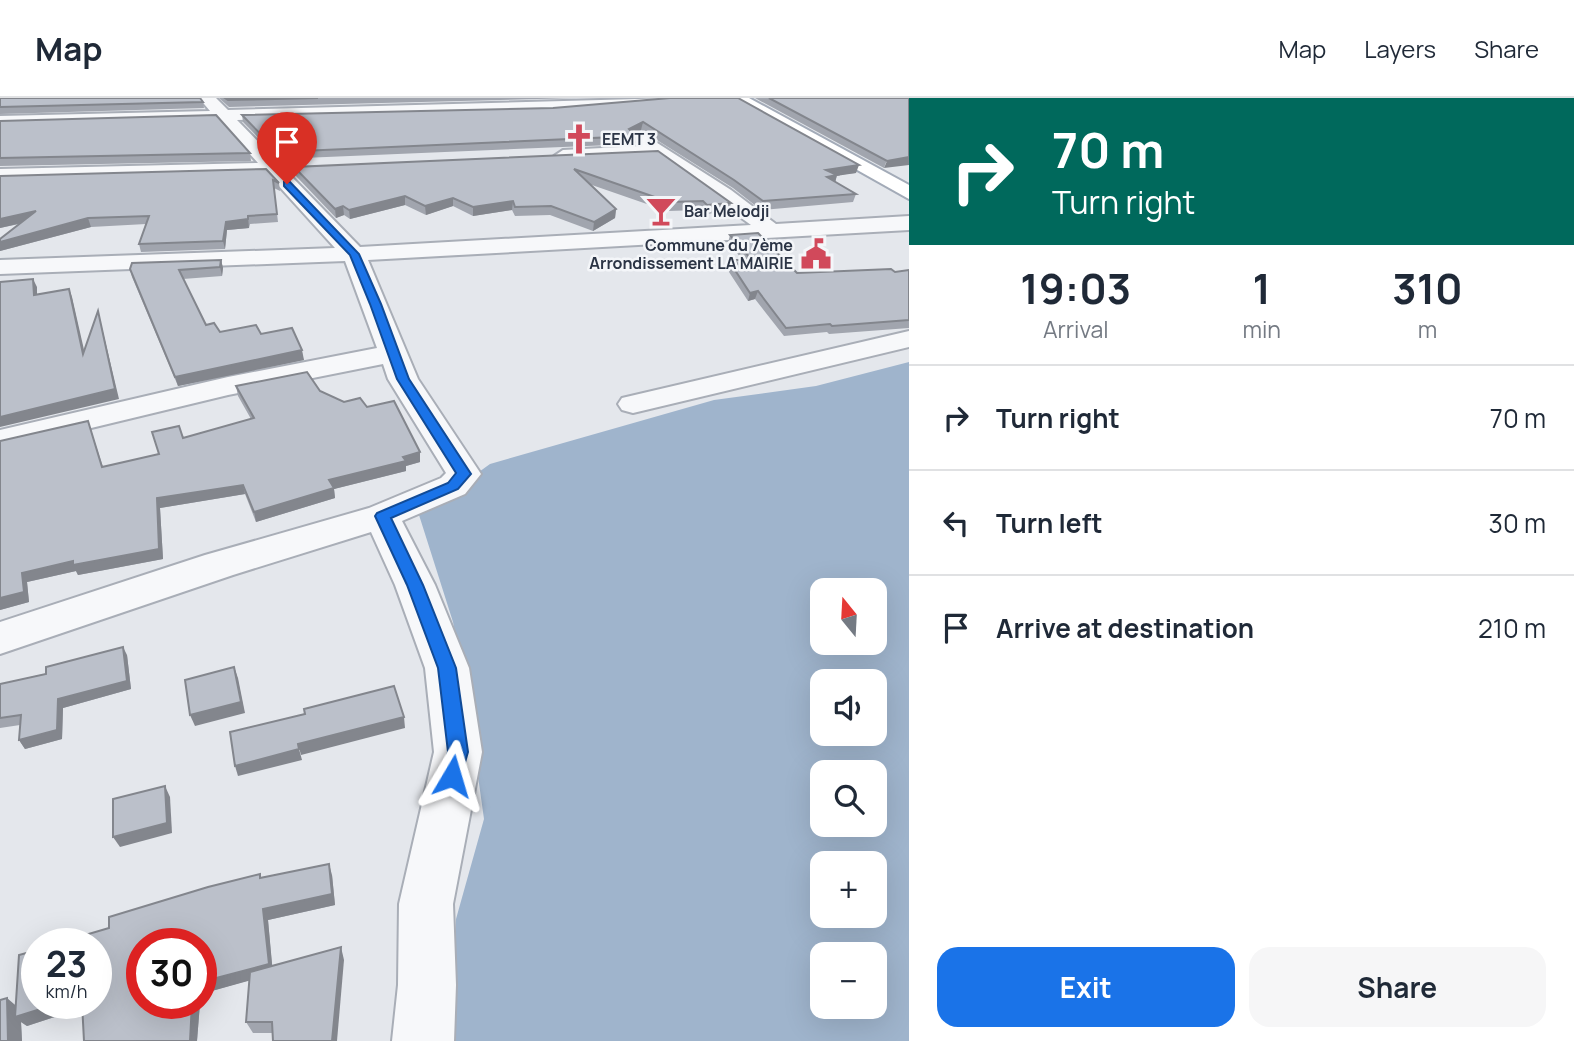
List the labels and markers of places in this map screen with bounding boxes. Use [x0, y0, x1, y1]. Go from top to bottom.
pin [257, 112, 317, 184]
church icon: EEMT 3 [562, 122, 596, 156]
place label: EEMT 3 [602, 128, 656, 150]
bar icon: Bar Melodji [644, 194, 678, 228]
place label: Bar Melodji [684, 200, 770, 222]
place label: Commune du 7ème Arrondissement LA MAIRIE [589, 234, 793, 274]
public building icon: Commune du 7ème Arrondissement LA MAIRIE [799, 237, 833, 271]

